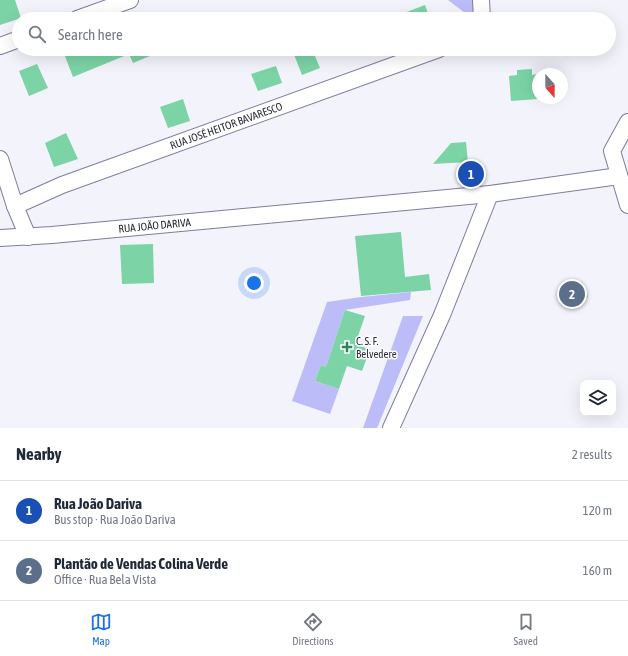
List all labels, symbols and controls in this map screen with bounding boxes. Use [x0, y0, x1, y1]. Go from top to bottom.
search box [12, 12, 616, 56]
icon: search [26, 23, 48, 45]
text: Search here [58, 26, 123, 43]
north arrow [532, 68, 568, 104]
street label: RUA JOSÉ HEITOR BAVARESCO [168, 100, 284, 152]
pin: 1 [458, 159, 484, 189]
street label: RUA JOÃO DARIVA [118, 216, 192, 235]
your location [244, 273, 264, 293]
pin: 2 [559, 279, 585, 309]
place label: C. S. F. Belvedere [356, 335, 397, 360]
marker: C. S. F. Belvedere [341, 341, 353, 353]
map controls [580, 380, 616, 416]
button: layers [580, 380, 616, 416]
text: Nearby [16, 444, 62, 464]
text: 2 results [572, 447, 612, 462]
text: Rua João Dariva [54, 495, 142, 512]
text: 1 [26, 503, 32, 518]
text: 120 m [583, 503, 612, 518]
text: Bus stop · Rua João Dariva [54, 512, 176, 527]
text: Plantão de Vendas Colina Verde [54, 555, 228, 572]
text: 2 [26, 563, 32, 578]
text: 160 m [583, 563, 612, 578]
text: Office · Rua Bela Vista [54, 572, 156, 587]
tab: Map [90, 611, 112, 647]
tab: Directions [292, 611, 333, 647]
tab: Saved [514, 611, 538, 647]

